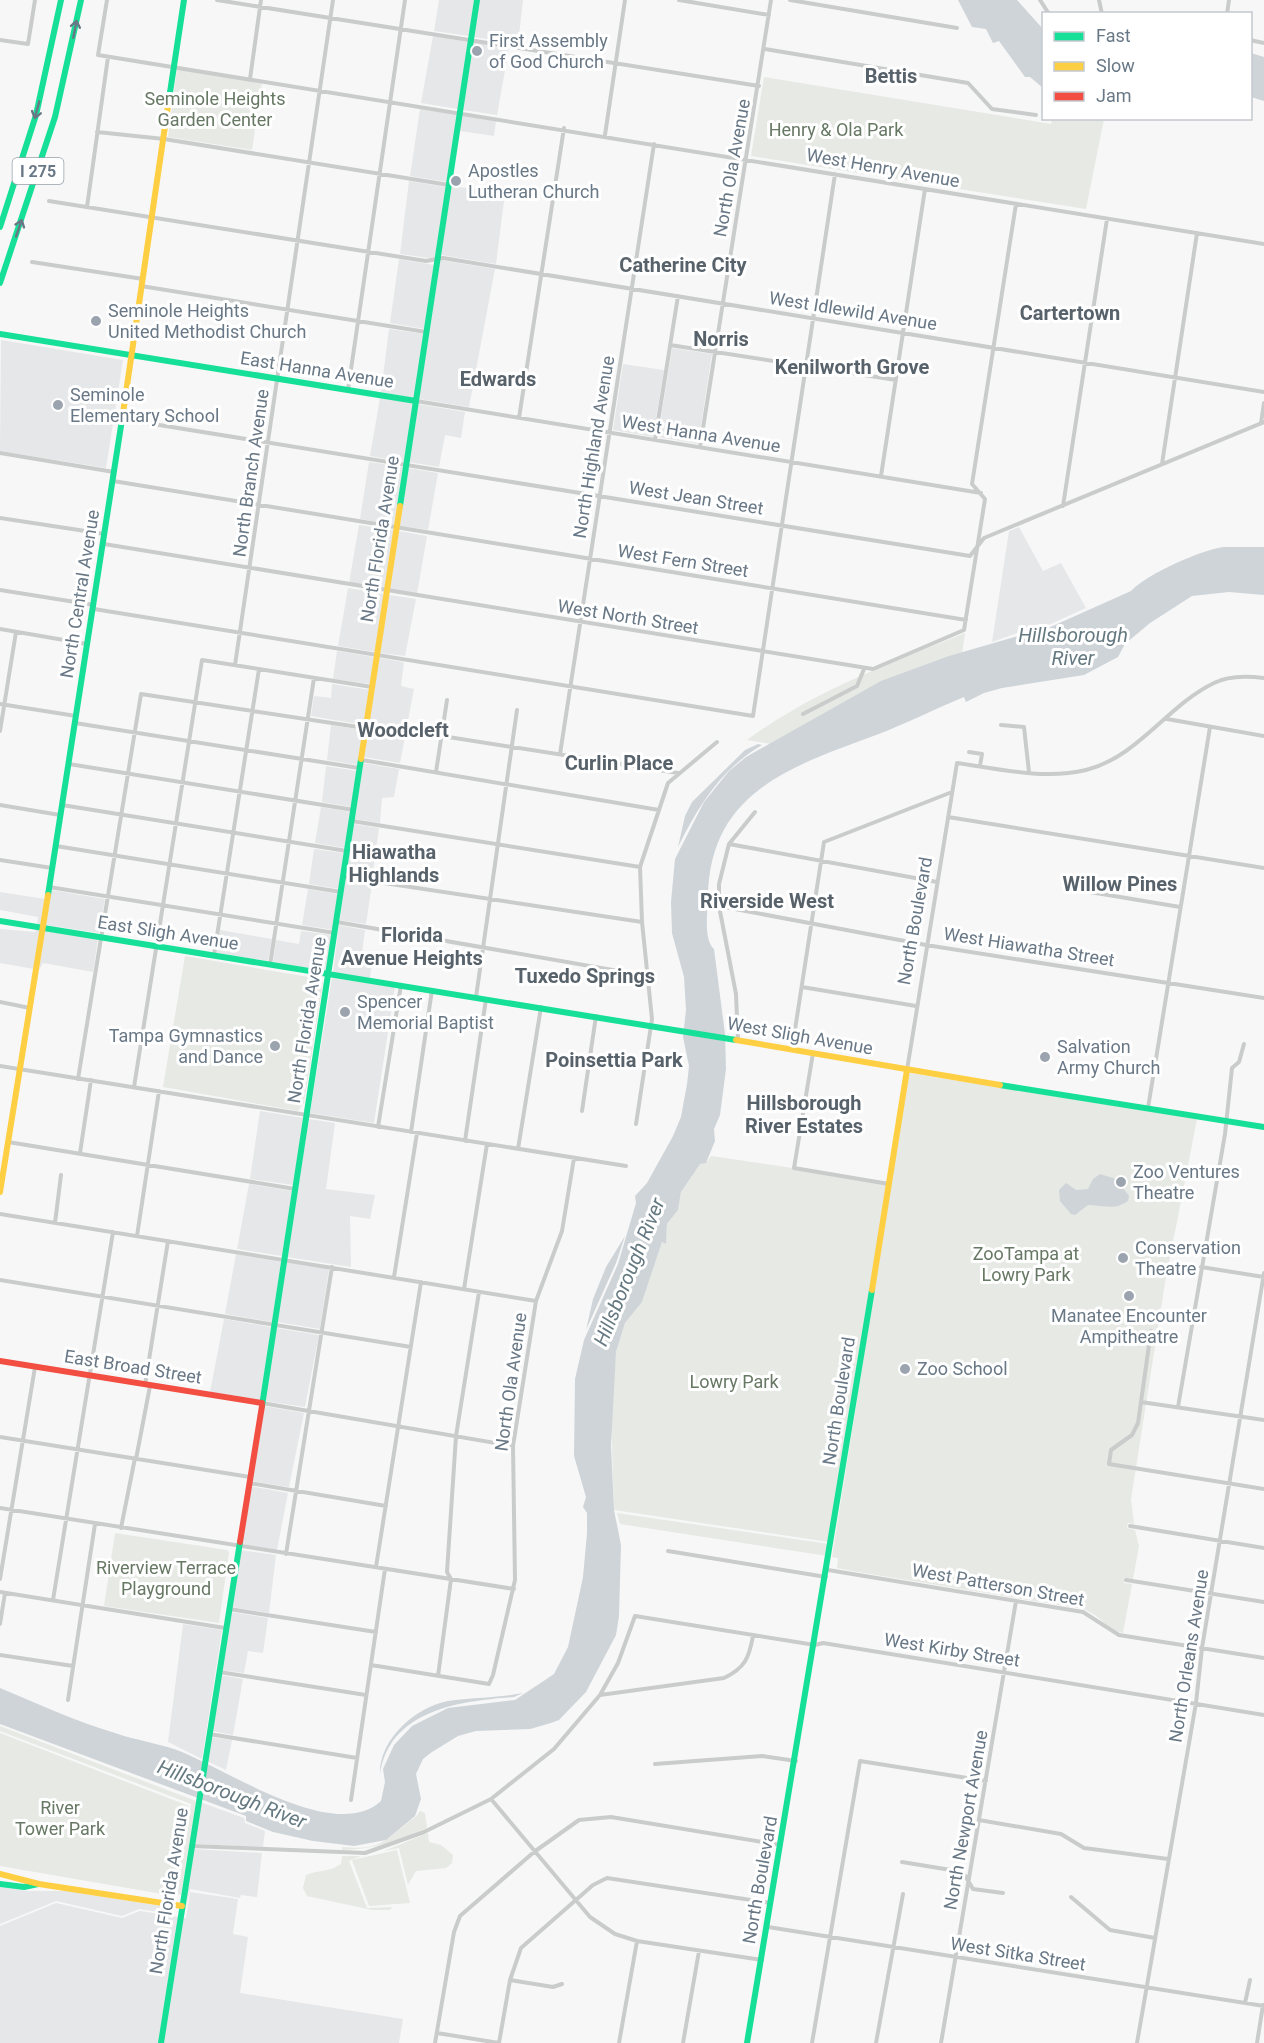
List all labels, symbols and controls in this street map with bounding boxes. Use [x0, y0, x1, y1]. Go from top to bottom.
legend [1042, 12, 1252, 120]
one-way arrow [70, 19, 81, 39]
text: Fast [1096, 25, 1131, 46]
place label: First Assembly of God Church [489, 30, 608, 72]
marker: First Assembly of God Church [470, 44, 484, 58]
text: Slow [1096, 55, 1135, 76]
district label: Bettis [865, 64, 917, 88]
text: Jam [1096, 85, 1132, 106]
park label: Seminole Heights Garden Center [145, 88, 285, 130]
street label: North Ola Avenue [709, 97, 754, 239]
one-way arrow [31, 100, 43, 119]
park label: Henry & Ola Park [769, 119, 904, 140]
street label: West Henry Avenue [805, 144, 961, 191]
road number: I 275 [12, 158, 63, 184]
place label: Apostles Lutheran Church [468, 160, 599, 202]
marker: Apostles Lutheran Church [449, 174, 463, 188]
one-way arrow [15, 219, 26, 238]
district label: Catherine City [619, 253, 748, 277]
street label: West Idlewild Avenue [768, 287, 938, 334]
place label: Seminole Heights United Methodist Church [108, 300, 306, 342]
district label: Cartertown [1020, 301, 1120, 325]
marker: Seminole Heights United Methodist Church [89, 314, 103, 328]
district label: Norris [693, 327, 749, 351]
street label: East Hanna Avenue [239, 347, 395, 392]
street label: North Highland Avenue [569, 354, 618, 540]
district label: Kenilworth Grove [775, 355, 929, 379]
district label: Edwards [460, 367, 536, 391]
place label: Seminole Elementary School [70, 384, 219, 426]
street label: North Branch Avenue [228, 388, 273, 558]
marker: Seminole Elementary School [51, 398, 65, 412]
street label: West Hanna Avenue [620, 411, 782, 456]
street label: North Florida Avenue [356, 454, 403, 624]
street label: West Jean Street [627, 476, 765, 519]
street label: North Central Avenue [56, 508, 103, 680]
street label: West Fern Street [616, 540, 750, 581]
street label: West North Street [556, 595, 700, 638]
water label: Hillsborough River [1018, 623, 1128, 670]
district label: Woodcleft [357, 718, 449, 742]
district label: Curlin Place [565, 751, 673, 775]
district label: Hiawatha Highlands [349, 840, 439, 887]
street label: North Boulevard [893, 855, 936, 987]
district label: Willow Pines [1063, 872, 1177, 896]
district label: Riverside West [700, 889, 834, 913]
street label: East Sligh Avenue [96, 911, 240, 954]
district label: Florida Avenue Heights [341, 923, 483, 970]
street label: West Hiawatha Street [942, 923, 1116, 970]
street label: North Florida Avenue [283, 935, 330, 1105]
district label: Tuxedo Springs [515, 964, 655, 988]
place label: Spencer Memorial Baptist [357, 991, 494, 1033]
marker: Spencer Memorial Baptist [338, 1005, 352, 1019]
street label: West Sligh Avenue [726, 1012, 875, 1059]
place label: Tampa Gymnastics and Dance [109, 1025, 263, 1067]
place label: Salvation Army Church [1057, 1036, 1160, 1078]
marker: Tampa Gymnastics and Dance [268, 1039, 282, 1053]
district label: Poinsettia Park [545, 1048, 683, 1072]
marker: Salvation Army Church [1038, 1050, 1052, 1064]
district label: Hillsborough River Estates [745, 1091, 863, 1138]
place label: Zoo Ventures Theatre [1133, 1161, 1240, 1203]
marker: Zoo Ventures Theatre [1114, 1175, 1128, 1189]
water label: Hillsborough River [588, 1193, 670, 1349]
place label: Conservation Theatre [1135, 1237, 1241, 1279]
park label: ZooTampa at Lowry Park [973, 1243, 1079, 1285]
marker: Conservation Theatre [1116, 1251, 1130, 1265]
marker: Manatee Encounter Ampitheatre [1122, 1289, 1136, 1303]
place label: Manatee Encounter Ampitheatre [1051, 1305, 1207, 1347]
street label: North Ola Avenue [490, 1311, 531, 1453]
street label: North Boulevard [818, 1335, 859, 1467]
street label: East Broad Street [63, 1345, 203, 1388]
place label: Zoo School [917, 1358, 1008, 1379]
marker: Zoo School [898, 1362, 912, 1376]
park label: Lowry Park [690, 1371, 779, 1392]
park label: Riverview Terrace Playground [96, 1557, 236, 1599]
street label: West Patterson Street [910, 1559, 1086, 1610]
street label: North Orleans Avenue [1164, 1568, 1213, 1744]
street label: West Kirby Street [883, 1628, 1022, 1671]
street label: North Newport Avenue [939, 1728, 992, 1911]
water label: Hillsborough River [154, 1755, 311, 1834]
park label: River Tower Park [15, 1797, 106, 1839]
street label: North Florida Avenue [145, 1806, 192, 1976]
street label: North Boulevard [738, 1814, 781, 1946]
street label: West Sitka Street [949, 1932, 1087, 1975]

